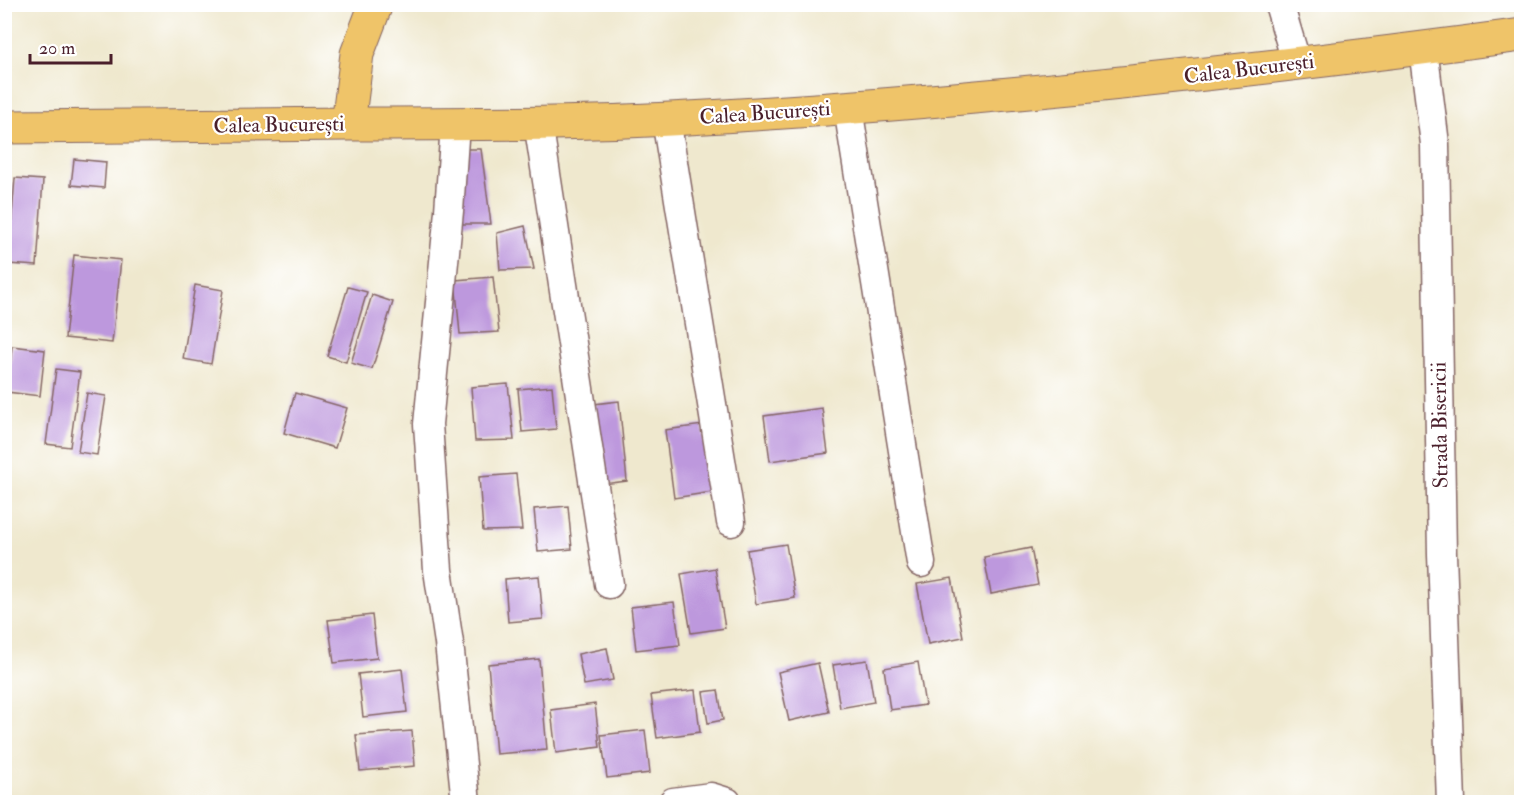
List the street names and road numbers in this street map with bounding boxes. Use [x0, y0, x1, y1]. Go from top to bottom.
street label: Calea București [1182, 48, 1316, 90]
street label: Calea București [699, 95, 832, 131]
street label: Calea București [213, 110, 345, 140]
street label: Strada Bisericii [1425, 361, 1455, 488]

